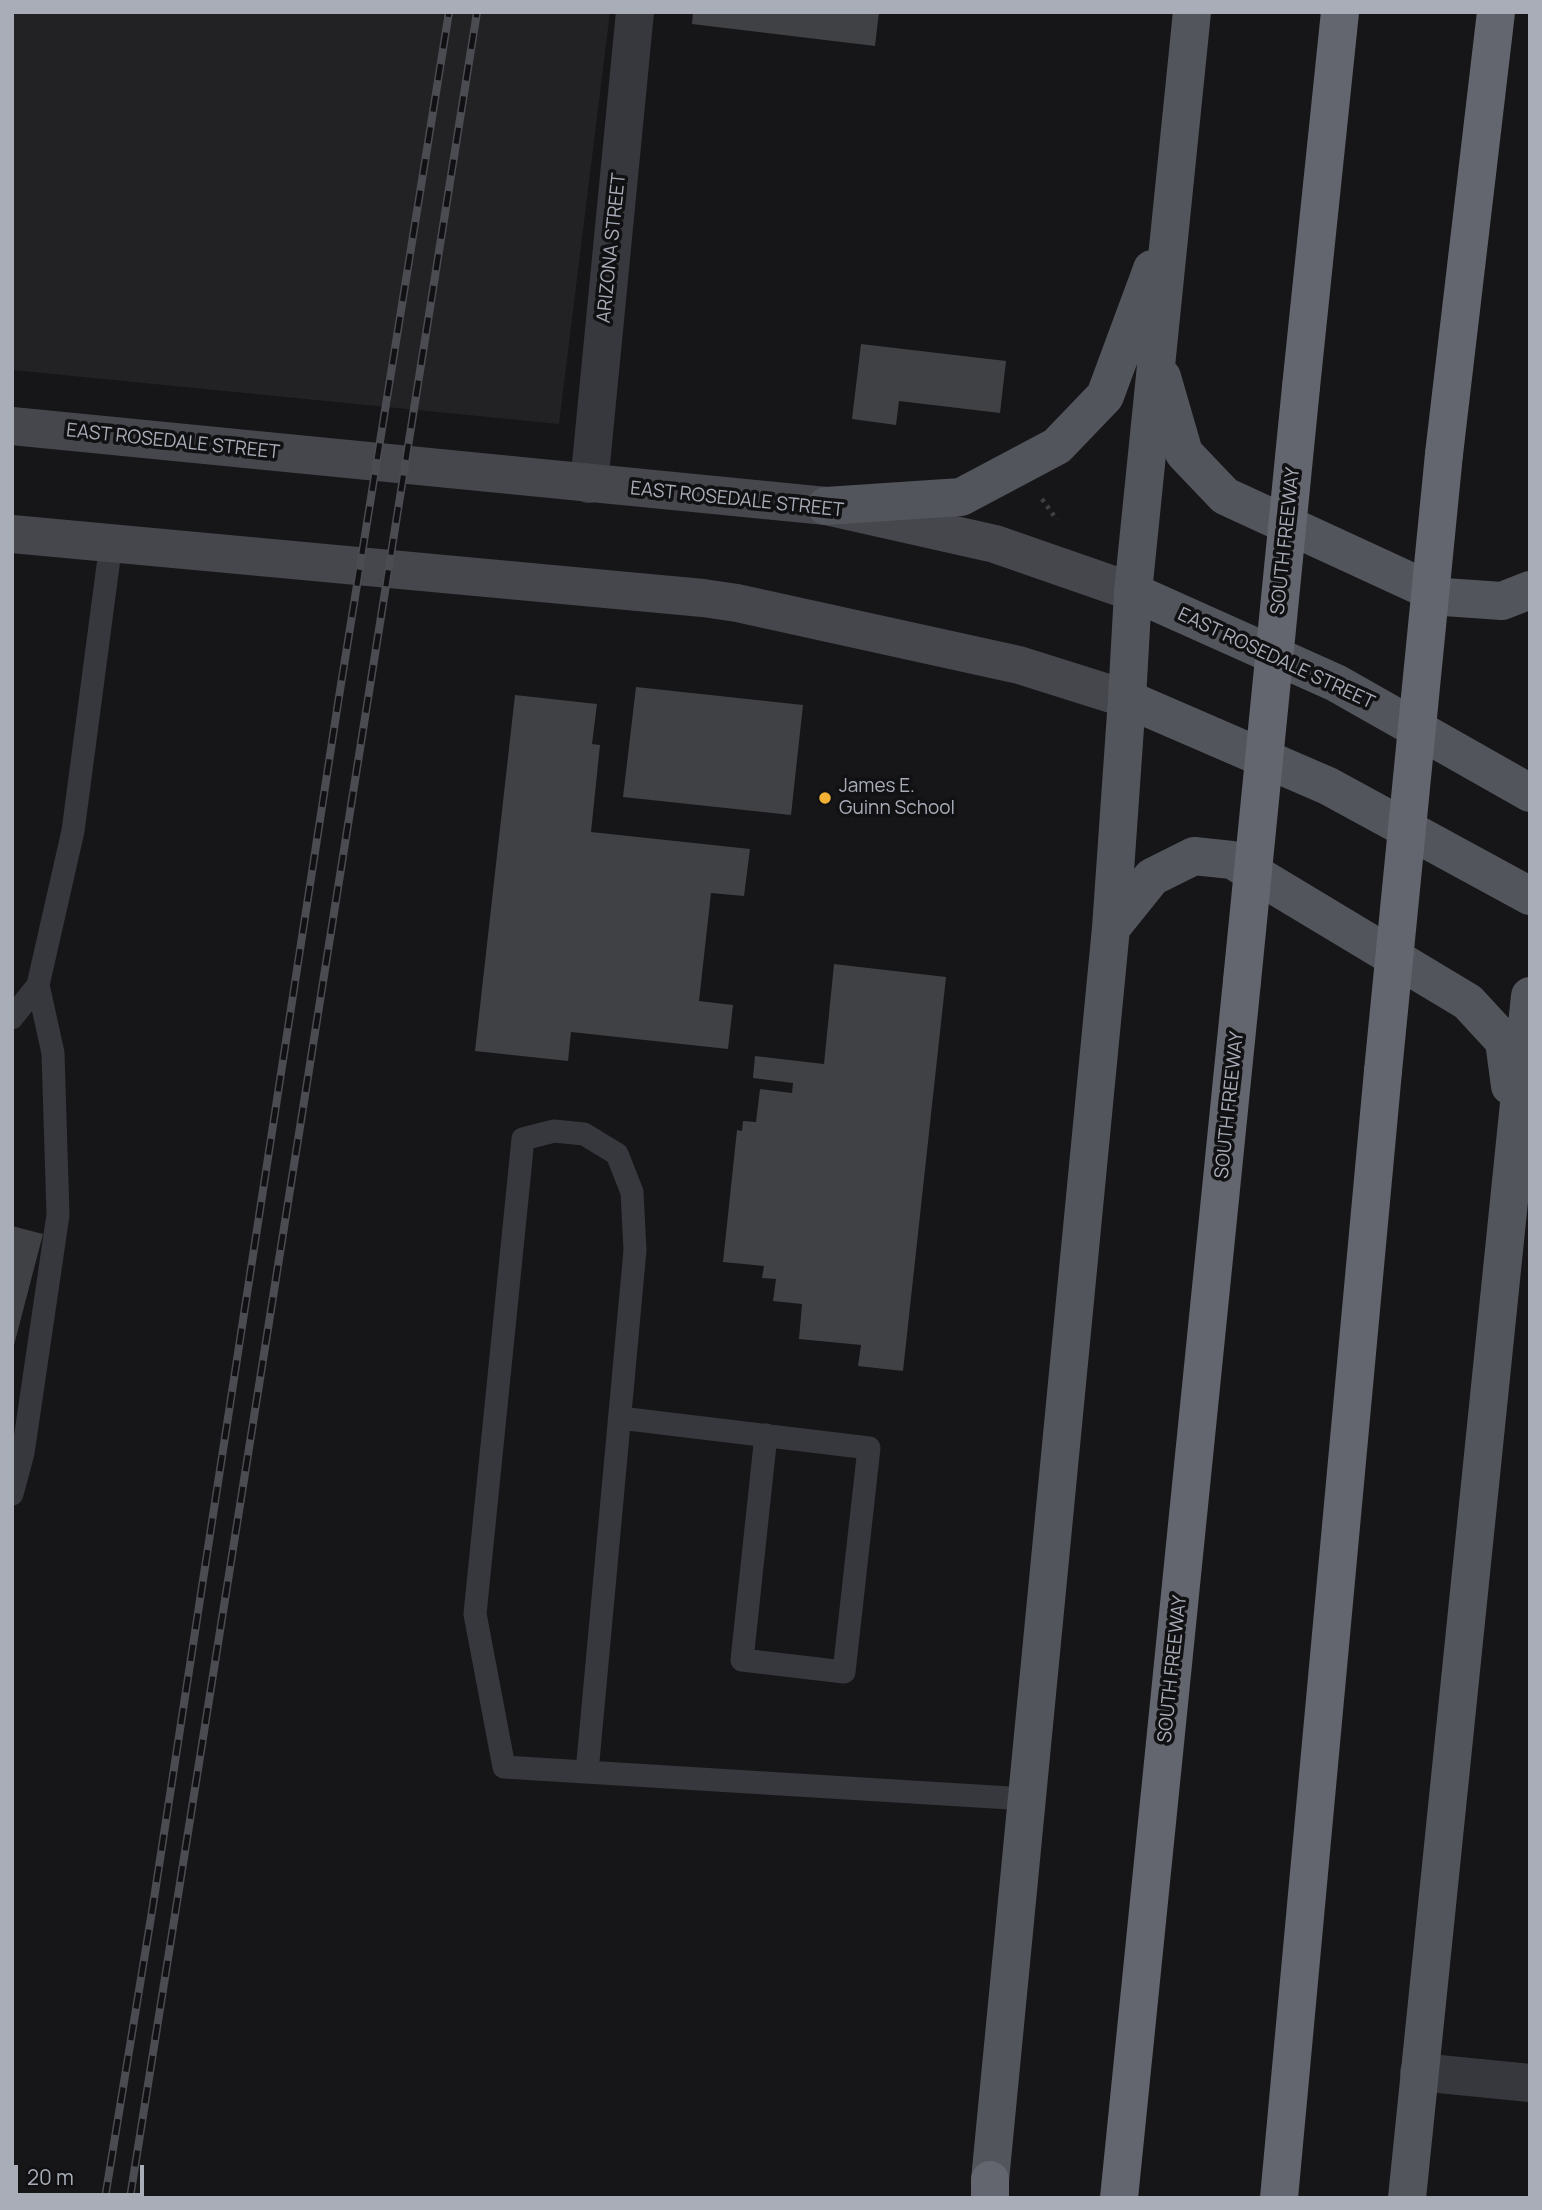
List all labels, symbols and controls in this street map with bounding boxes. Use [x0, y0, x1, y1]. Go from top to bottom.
street label: ARIZONA STREET [593, 172, 631, 324]
street label: EAST ROSEDALE STREET [65, 419, 281, 465]
street label: SOUTH FREEWAY [1267, 466, 1305, 616]
street label: EAST ROSEDALE STREET [629, 477, 845, 523]
street label: EAST ROSEDALE STREET [1174, 603, 1378, 715]
place label: James E. Guinn School [839, 776, 955, 820]
marker: James E. Guinn School [817, 790, 833, 806]
street label: SOUTH FREEWAY [1211, 1030, 1249, 1180]
street label: SOUTH FREEWAY [1154, 1594, 1192, 1744]
scale bar [18, 2150, 147, 2194]
text: 20 m [27, 2163, 74, 2191]

